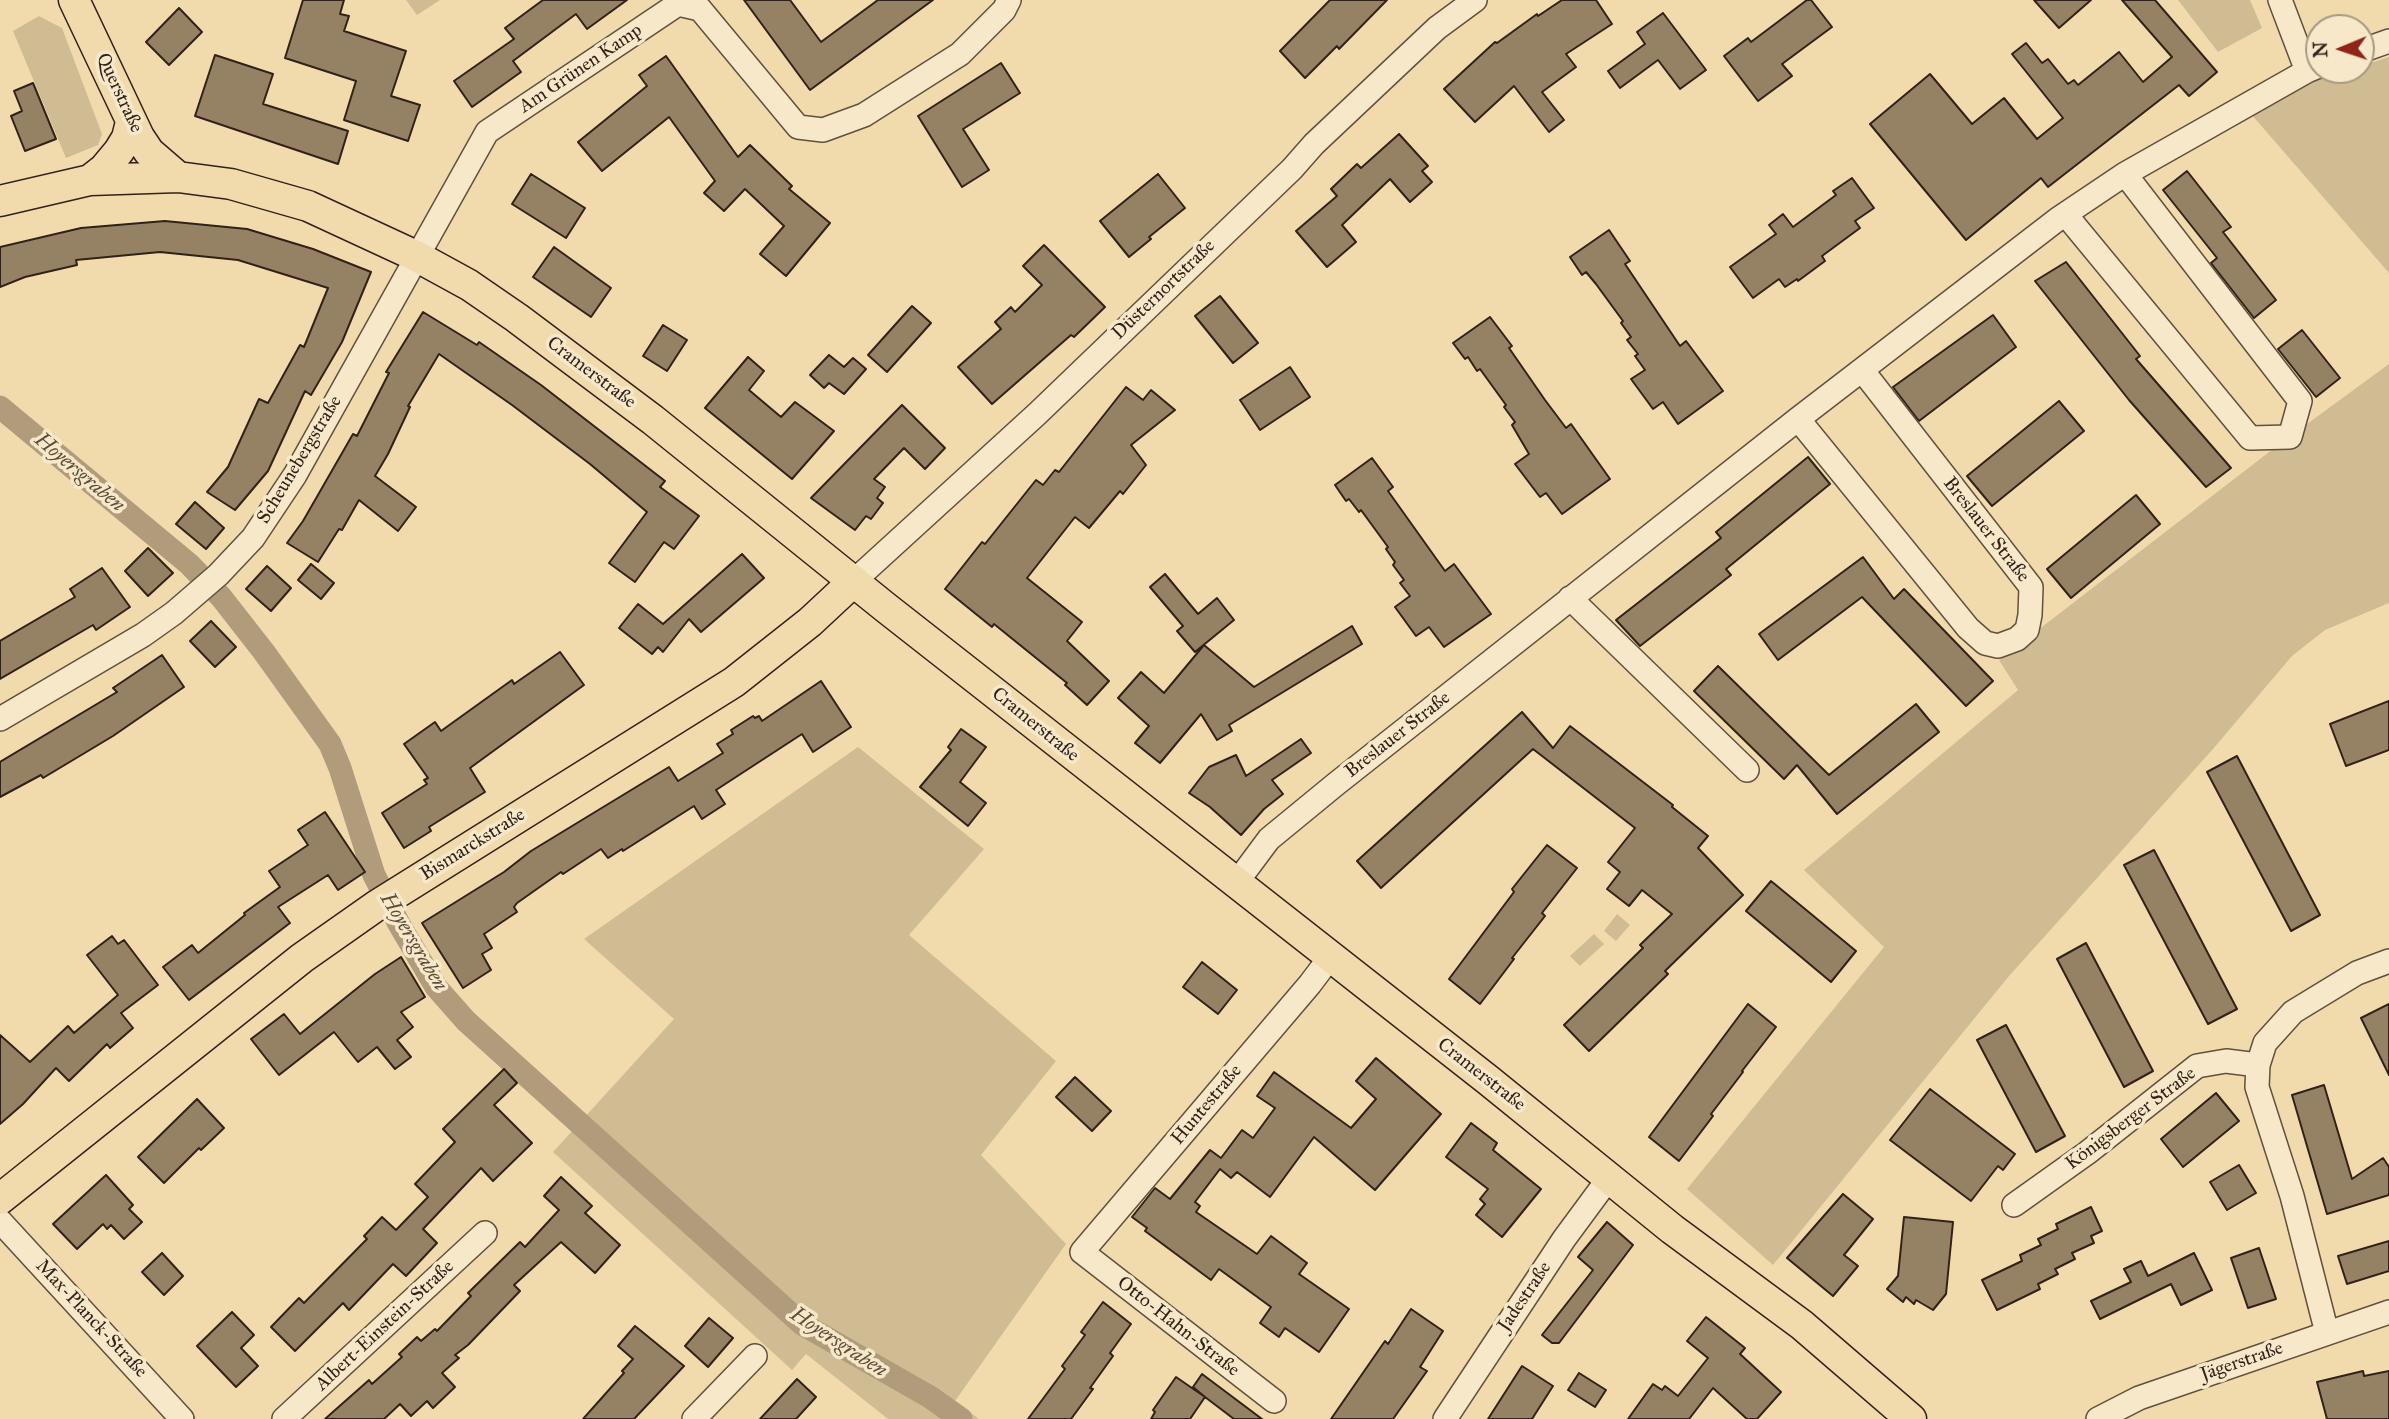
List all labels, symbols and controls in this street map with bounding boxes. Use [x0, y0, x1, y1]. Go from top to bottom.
north arrow [2305, 14, 2375, 84]
street label: Am Grünen Kamp [515, 19, 647, 119]
text: N [2309, 41, 2332, 58]
street label: Querstraße [91, 50, 147, 136]
street label: Düsternortstraße [1108, 235, 1220, 345]
street label: Cramerstraße [542, 332, 640, 414]
street label: Scheunebergstraße [253, 392, 347, 528]
water label: Hoyersgraben [29, 428, 129, 518]
street label: Breslauer Straße [1938, 473, 2034, 587]
street label: Cramerstraße [987, 683, 1083, 767]
street label: Breslauer Straße [1341, 687, 1455, 783]
street label: Bismarckstraße [416, 804, 530, 886]
water label: Hoyersgraben [374, 888, 452, 996]
street label: Cramerstraße [1432, 1034, 1530, 1116]
street label: Huntestraße [1167, 1060, 1247, 1150]
street label: Königsberger Straße [2061, 1063, 2201, 1175]
street label: Max-Planck-Straße [30, 1255, 152, 1383]
street label: Albert-Einstein-Straße [311, 1256, 459, 1396]
street label: Jadestraße [1493, 1258, 1557, 1336]
street label: Otto-Hahn-Straße [1112, 1272, 1244, 1382]
water label: Hoyersgraben [785, 1302, 891, 1384]
street label: Jägerstraße [2198, 1337, 2286, 1387]

